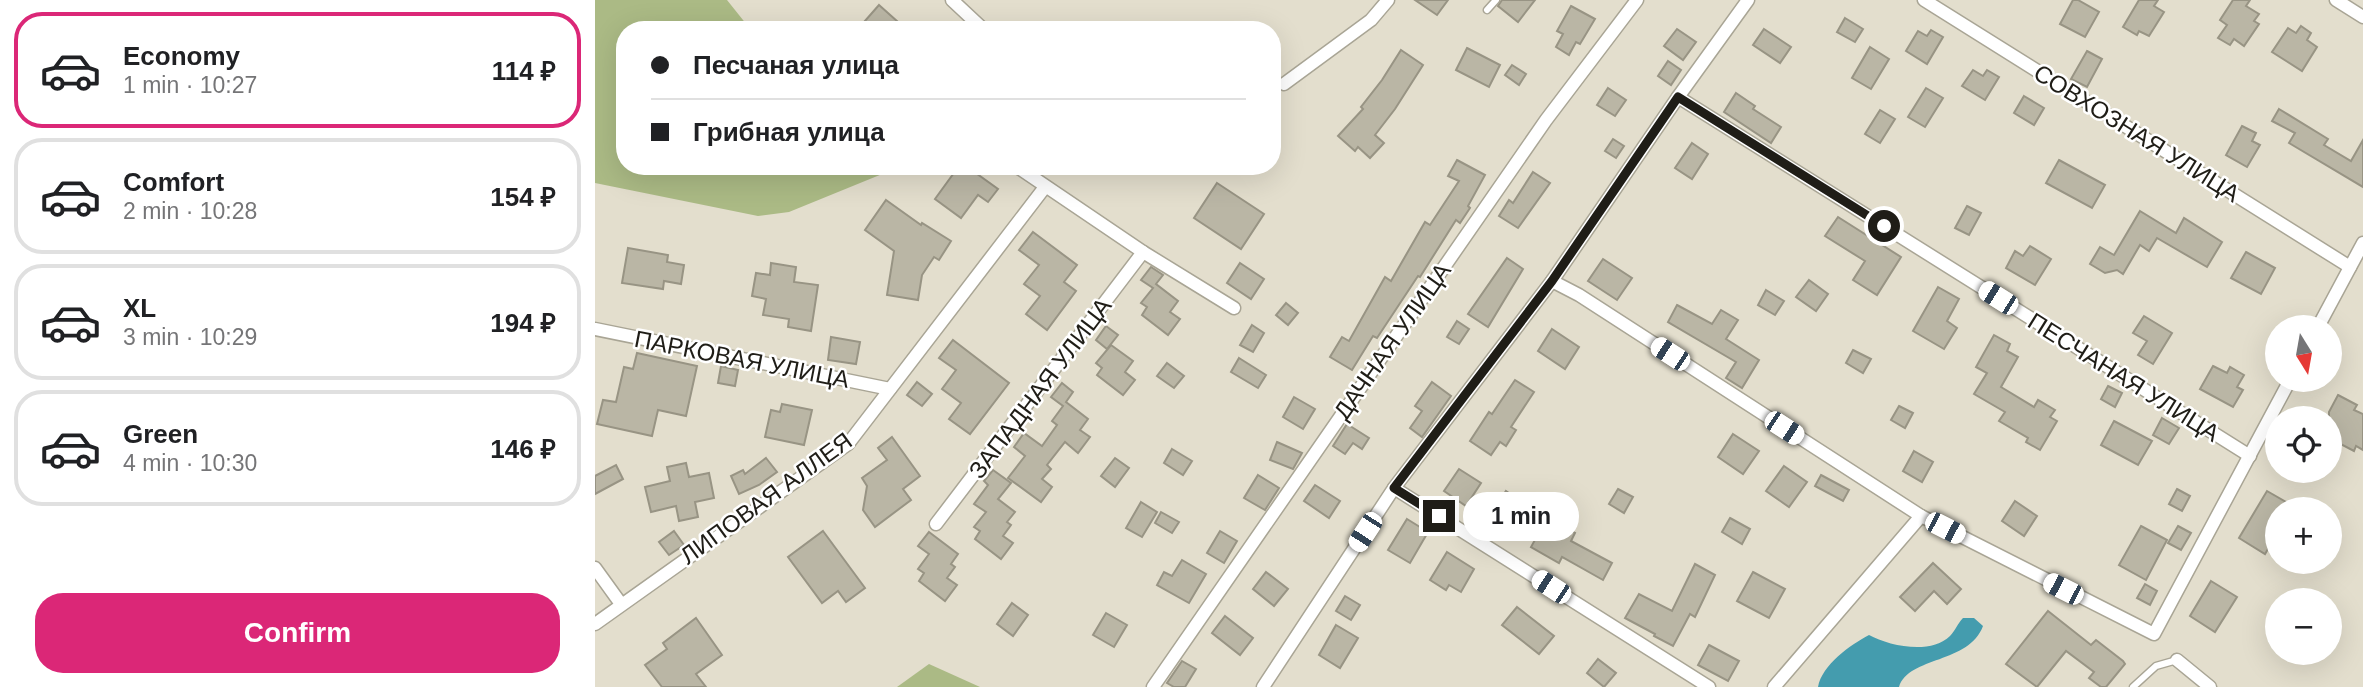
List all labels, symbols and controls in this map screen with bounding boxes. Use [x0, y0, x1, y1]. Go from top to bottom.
icon: car [39, 39, 102, 102]
text: Economy [123, 41, 240, 71]
text: Песчаная улица [693, 50, 899, 80]
text: 114 ₽ [492, 56, 556, 86]
street label: СОВХОЗНАЯ УЛИЦА [2029, 59, 2245, 207]
text: 1 min · 10:27 [123, 72, 257, 98]
text: Грибная улица [693, 117, 885, 147]
icon: car [39, 165, 102, 228]
text: Comfort [123, 167, 224, 197]
text: 154 ₽ [490, 182, 556, 212]
text: 2 min · 10:28 [123, 198, 257, 224]
route start [1868, 210, 1900, 242]
street label: ДАЧНАЯ УЛИЦА [1328, 258, 1456, 424]
car [1975, 278, 2022, 318]
icon: car [39, 291, 102, 354]
street label: ЗАПАДНАЯ УЛИЦА [963, 292, 1117, 484]
text: XL [123, 293, 156, 323]
street label: ПЕСЧАНАЯ УЛИЦА [2023, 307, 2225, 447]
text: 194 ₽ [490, 308, 556, 338]
north arrow [2265, 315, 2341, 392]
map controls [2265, 315, 2342, 665]
text: 3 min · 10:29 [123, 324, 257, 350]
street label: ПАРКОВАЯ УЛИЦА [632, 325, 852, 393]
car [1647, 334, 1694, 374]
button: locate [2265, 406, 2342, 483]
car [1761, 408, 1808, 448]
icon: car [39, 417, 102, 480]
text: Green [123, 419, 198, 449]
street label: ЛИПОВАЯ АЛЛЕЯ [675, 427, 857, 569]
text: 146 ₽ [490, 434, 556, 464]
text: 4 min · 10:30 [123, 450, 257, 476]
callout: 1 min [1463, 491, 1579, 540]
button: + [2265, 497, 2342, 574]
route end [1423, 500, 1455, 532]
text: 1 min [1491, 503, 1551, 529]
car [1345, 509, 1386, 555]
car [1922, 509, 1969, 547]
car [1528, 567, 1575, 607]
car [2040, 570, 2087, 608]
button: − [2265, 588, 2342, 665]
button: Confirm [35, 593, 560, 673]

